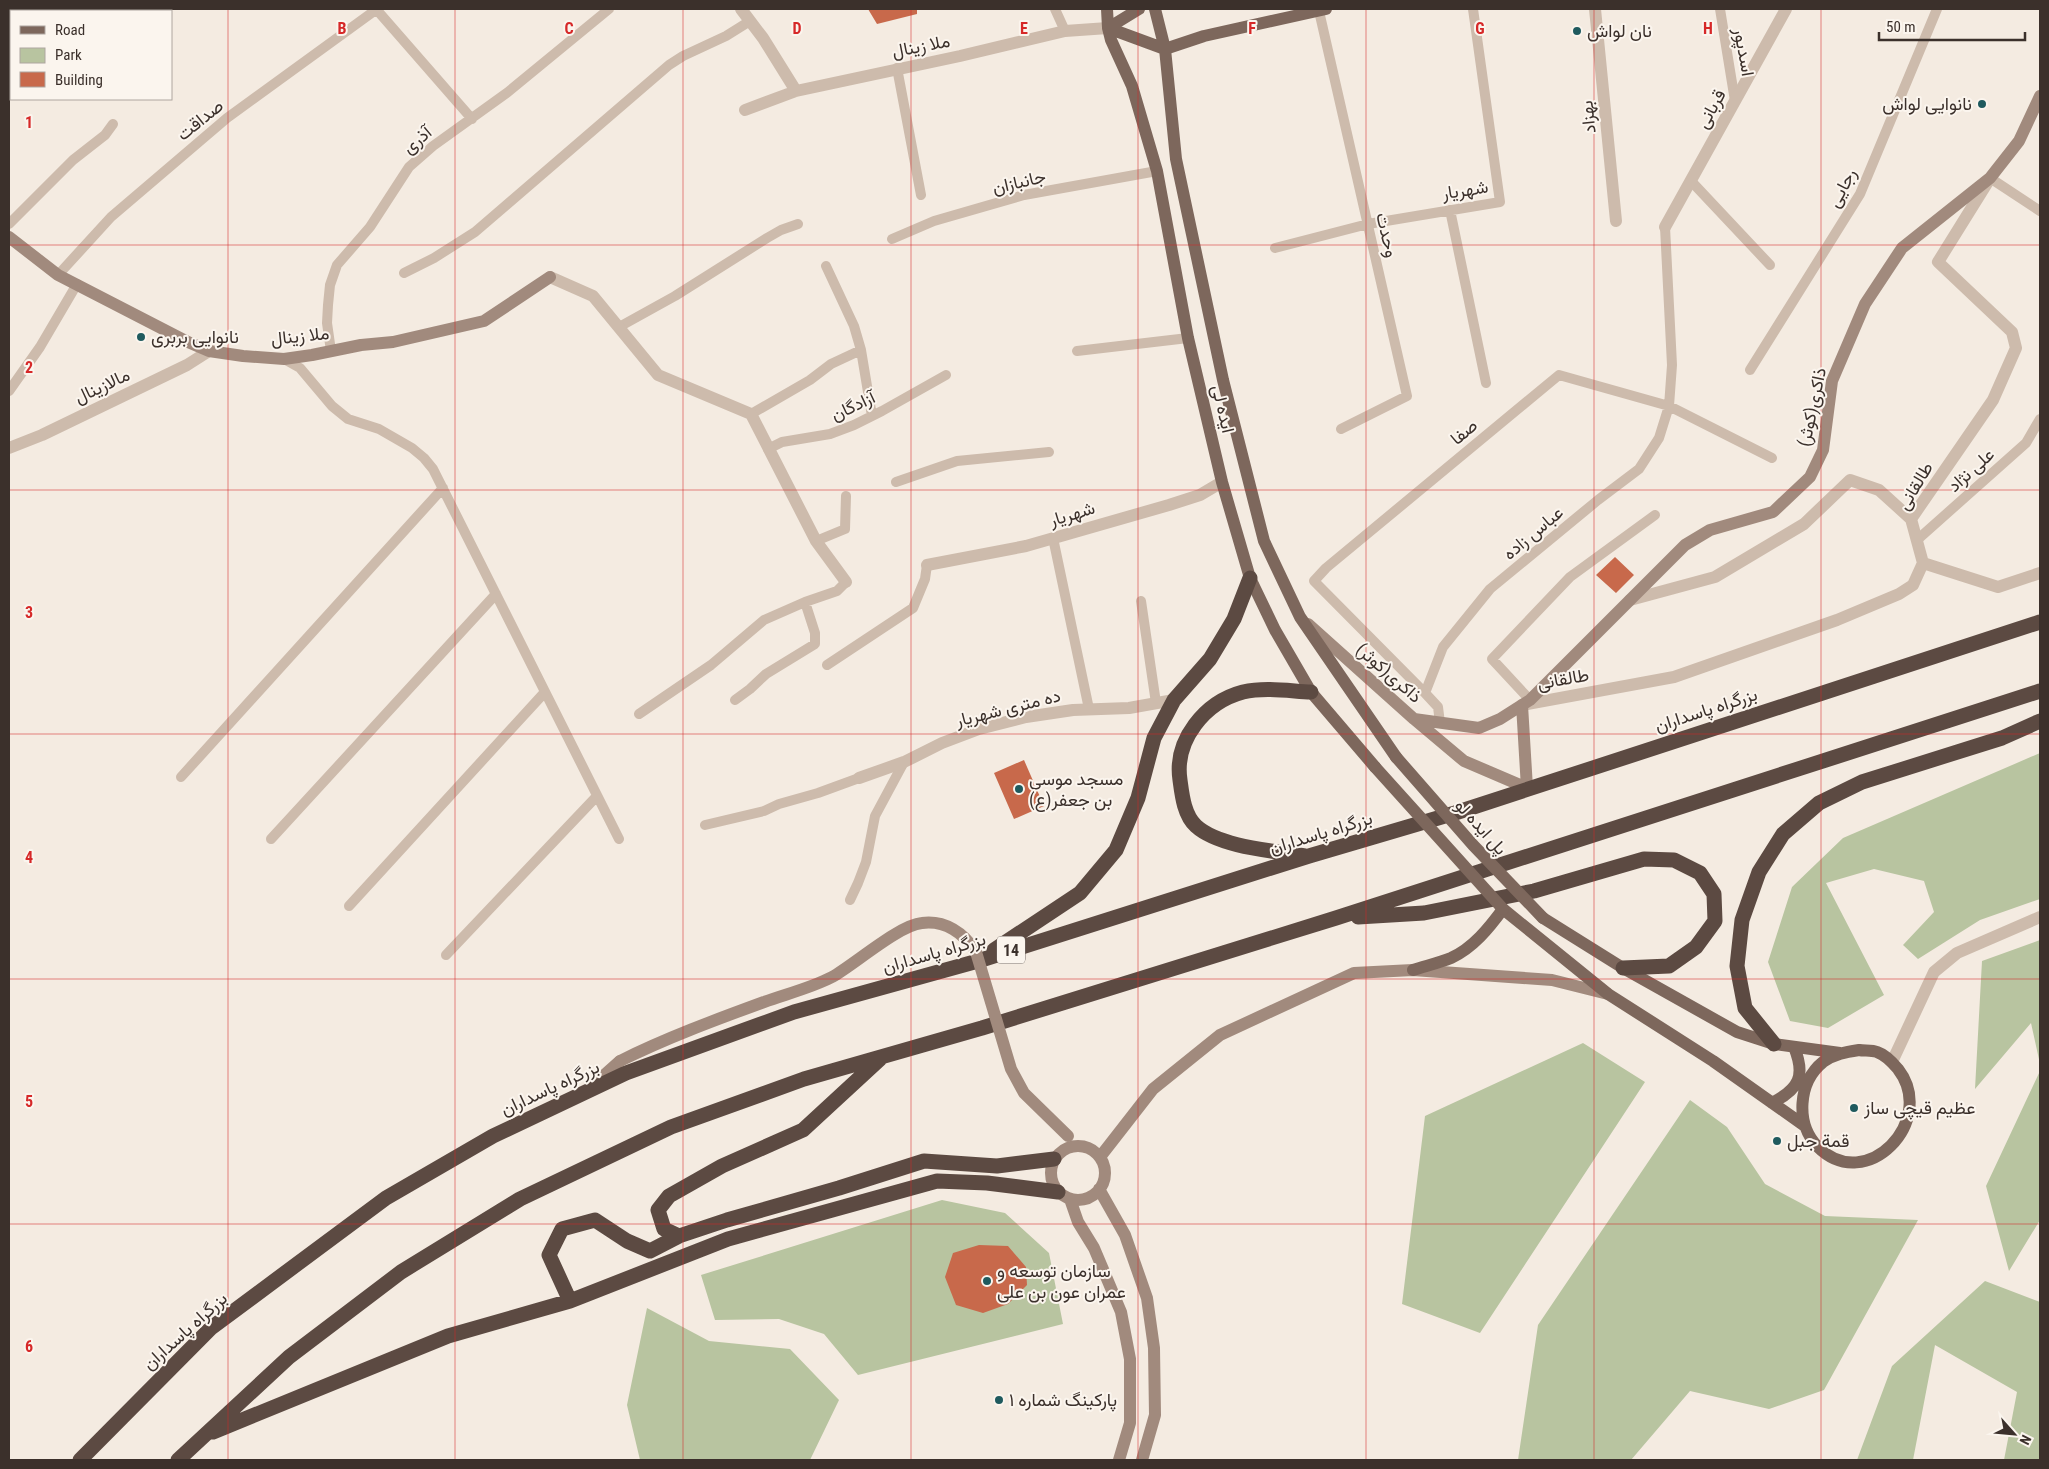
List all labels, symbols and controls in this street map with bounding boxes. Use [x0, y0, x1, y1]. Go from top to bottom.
legend [10, 10, 172, 100]
scale bar [1879, 10, 2025, 42]
text: 50 m [1886, 18, 1916, 36]
text: B [338, 19, 347, 38]
text: C [564, 19, 574, 38]
text: D [792, 19, 802, 38]
text: E [1020, 19, 1028, 38]
text: F [1248, 19, 1256, 38]
text: G [1475, 19, 1485, 38]
text: H [1703, 19, 1713, 38]
place label: نان لواش [1587, 20, 1652, 42]
text: Road [55, 21, 85, 39]
marker: نان لواش [1571, 25, 1583, 37]
street label: اسدپور [1728, 25, 1759, 78]
street label: ملا زینال [890, 30, 952, 62]
text: Park [55, 46, 82, 64]
text: Building [55, 71, 103, 89]
street label: قربانی [1691, 85, 1731, 133]
place label: نانوایی لواش [1882, 93, 1972, 115]
street label: صداقت [172, 95, 227, 145]
marker: نانوایی لواش [1976, 98, 1988, 110]
street label: بهزاد [1575, 100, 1601, 134]
text: 1 [25, 113, 33, 132]
street label: آذری [398, 120, 438, 159]
street label: جانبازان [990, 165, 1048, 199]
street label: رجایی [1823, 165, 1861, 211]
street label: شهریار [1439, 175, 1490, 205]
street label: وحدت [1371, 210, 1403, 260]
street label: ملا زینال [270, 322, 330, 350]
place label: نانوایی بربری [151, 326, 239, 348]
marker: نانوایی بربری [135, 331, 147, 343]
text: 2 [25, 358, 33, 377]
street label: مالازینال [71, 364, 133, 408]
street label: ذاکری(کوثر) [1793, 365, 1831, 449]
street label: ایده لی [1207, 383, 1239, 435]
street label: آزادگان [827, 385, 880, 426]
street label: صفا [1446, 414, 1481, 449]
street label: علی نژاد [1943, 443, 1999, 497]
street label: طالقانی [1892, 458, 1938, 514]
street label: شهریار [1046, 497, 1097, 532]
street label: عباس زاده [1498, 501, 1568, 565]
text: 3 [25, 603, 33, 622]
street label: ذاکری(کوثر) [1351, 638, 1427, 708]
street label: طالقانی [1535, 664, 1591, 694]
street label: بزرگراه پاسداران [1652, 683, 1760, 738]
street label: ده متری شهریار [952, 684, 1063, 732]
place label: مسجد موسی بن جعفر(ع) [1029, 768, 1123, 812]
marker: مسجد موسی بن جعفر(ع) [1013, 783, 1025, 795]
street label: پل ایده لو [1450, 795, 1512, 860]
street label: بزرگراه پاسداران [1267, 807, 1375, 860]
text: 4 [25, 848, 33, 867]
street label: بزرگراه پاسداران [880, 928, 988, 979]
road number: 14 [997, 936, 1025, 964]
street label: بزرگراه پاسداران [497, 1056, 603, 1121]
text: 5 [25, 1092, 33, 1111]
place label: عظیم قیچی ساز [1863, 1097, 1976, 1120]
marker: عظیم قیچی ساز [1848, 1102, 1860, 1114]
place label: قمة جبل [1787, 1130, 1849, 1152]
marker: قمة جبل [1771, 1135, 1783, 1147]
place label: سازمان توسعه و عمران عون بن علی [997, 1260, 1126, 1303]
marker: سازمان توسعه و عمران عون بن علی [981, 1275, 993, 1287]
street label: بزرگراه پاسداران [138, 1287, 233, 1376]
text: 6 [25, 1337, 33, 1356]
place label: پارکینگ شماره ۱ [1009, 1389, 1117, 1412]
marker: پارکینگ شماره ۱ [993, 1394, 1005, 1406]
north arrow [1989, 1409, 2039, 1459]
text: N [2017, 1432, 2035, 1447]

